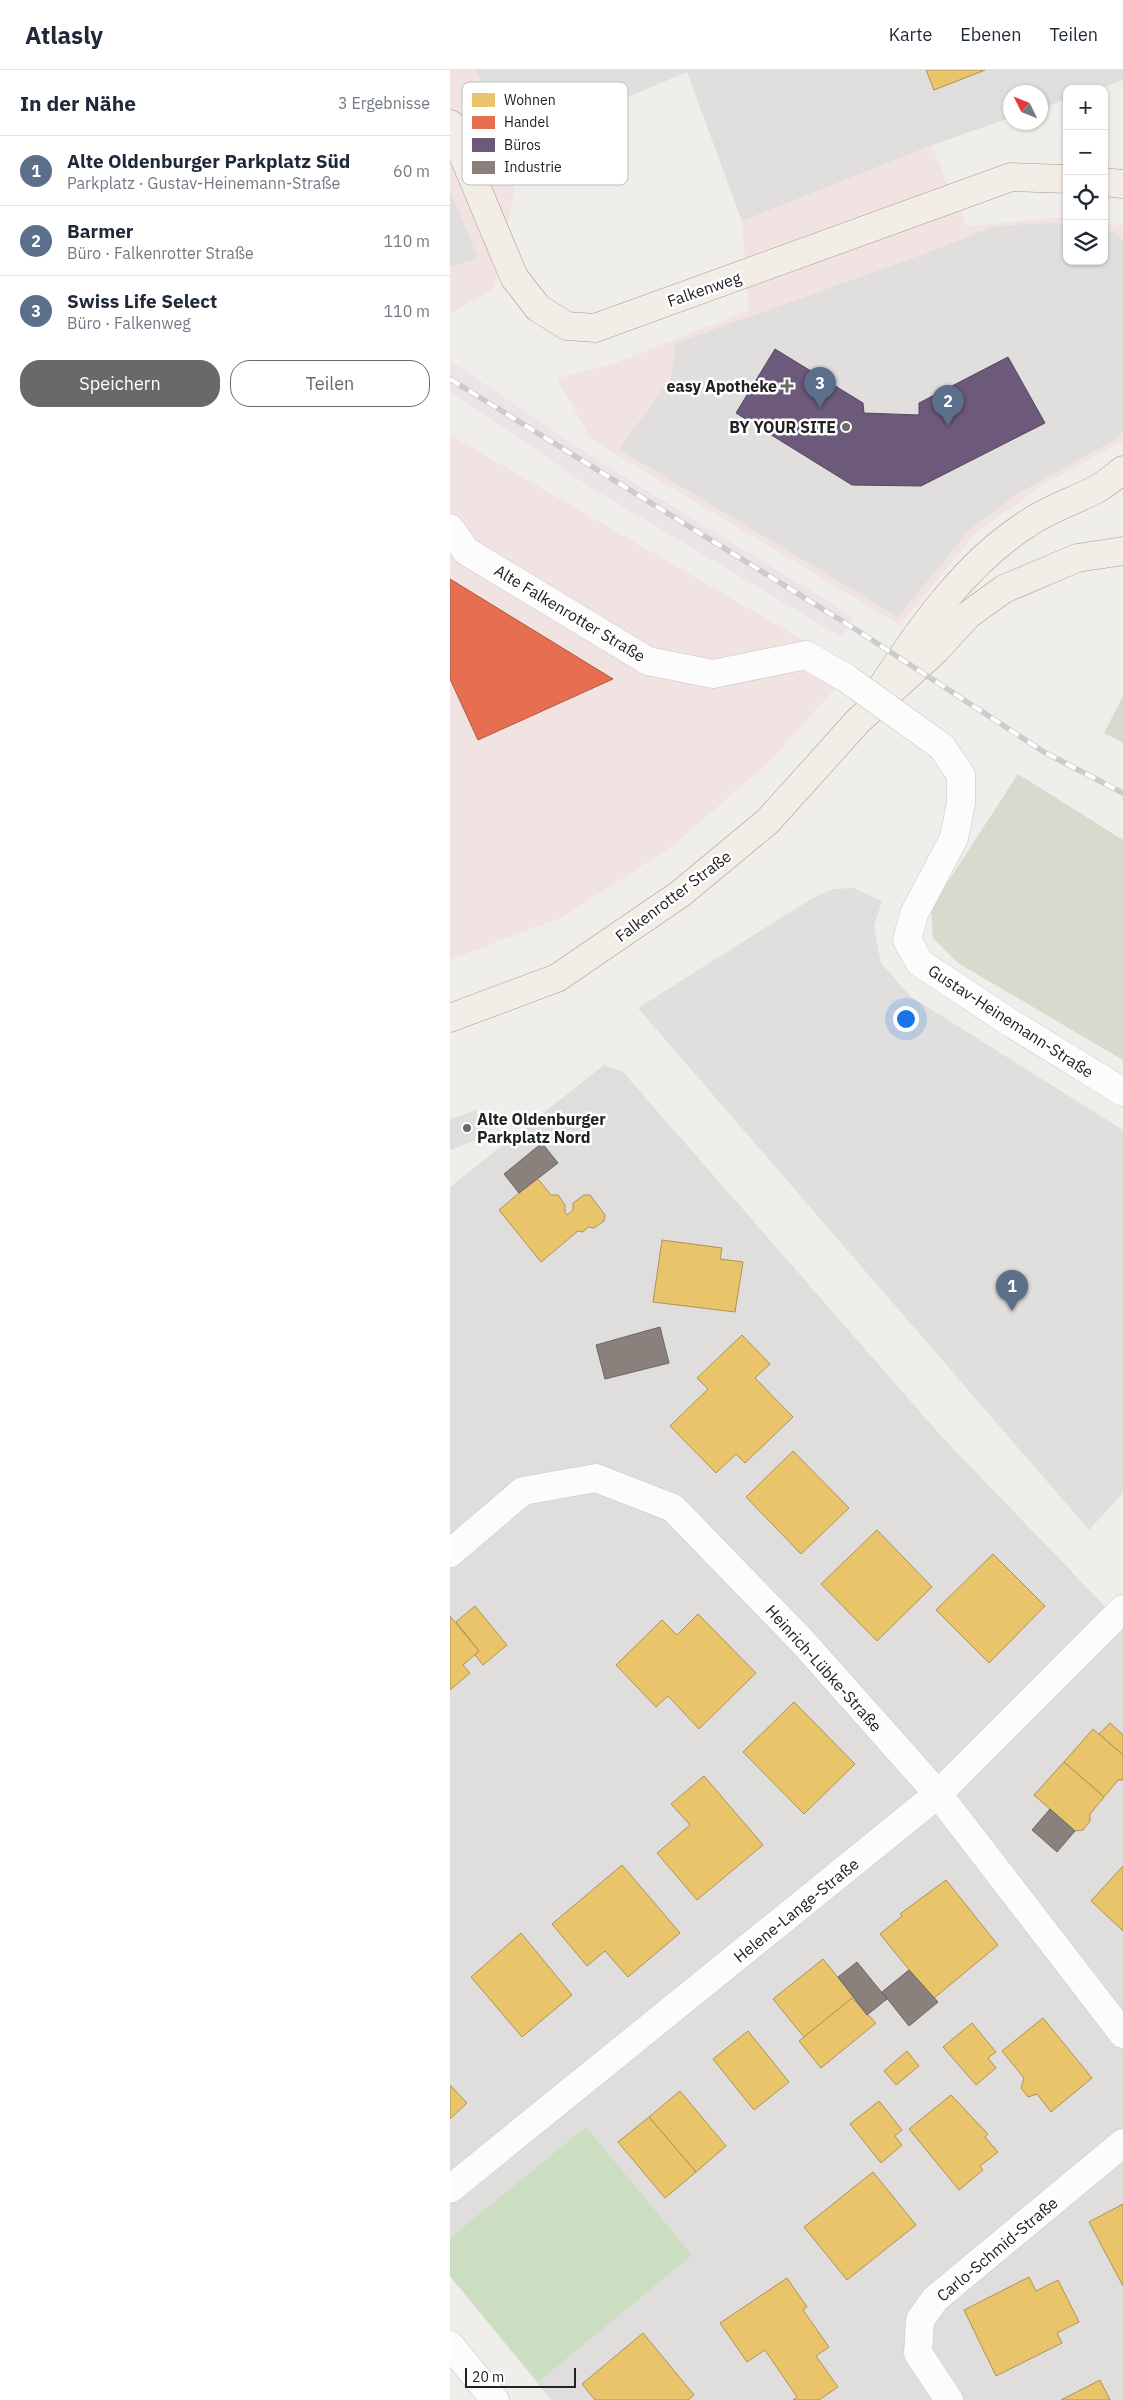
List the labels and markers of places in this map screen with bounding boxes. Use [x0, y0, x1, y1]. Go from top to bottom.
pin: 3 [804, 367, 836, 408]
place label: easy Apotheke [667, 376, 777, 396]
marker: easy Apotheke [781, 380, 793, 392]
pin: 2 [932, 385, 964, 426]
place label: BY YOUR SITE [729, 417, 836, 437]
marker: BY YOUR SITE [840, 421, 852, 433]
place label: Alte Oldenburger Parkplatz Nord [477, 1109, 606, 1147]
marker: Alte Oldenburger Parkplatz Nord [461, 1122, 473, 1134]
pin: 1 [996, 1270, 1028, 1311]

